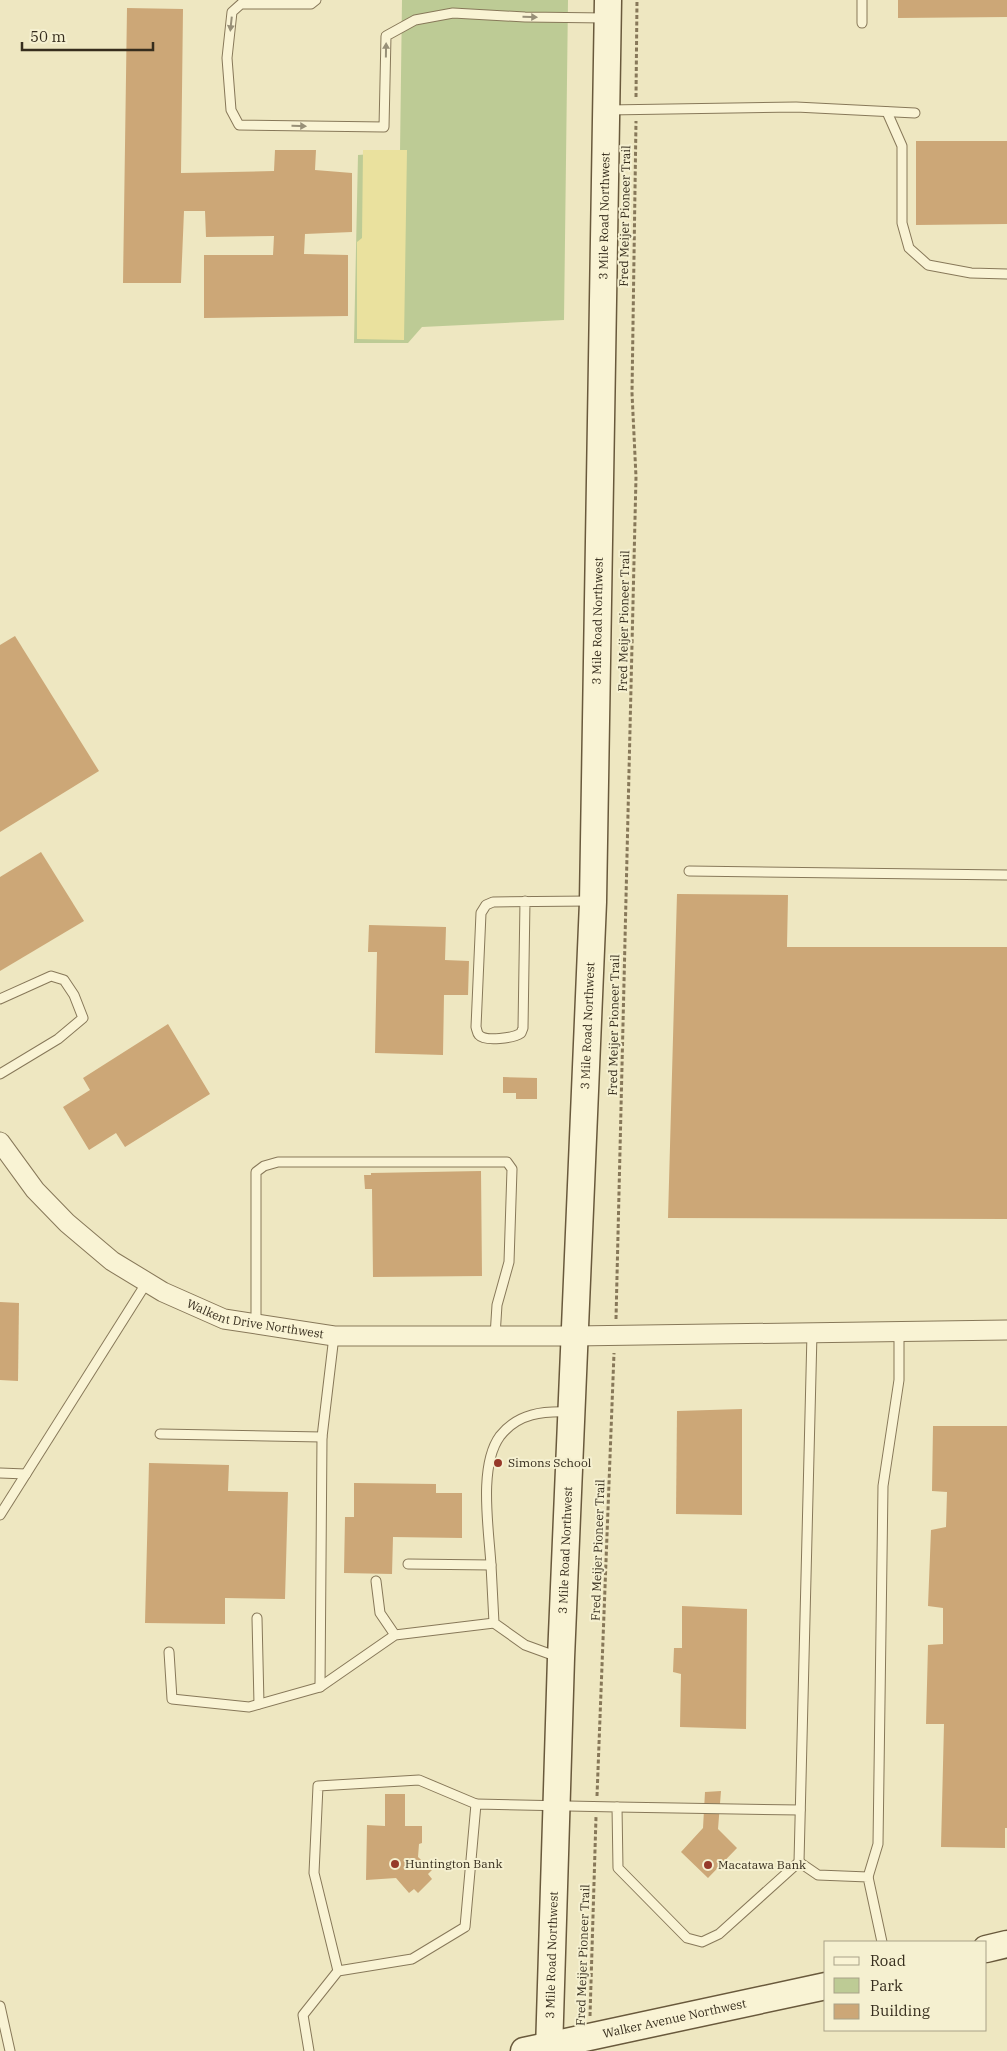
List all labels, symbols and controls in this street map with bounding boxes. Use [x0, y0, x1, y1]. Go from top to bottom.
one-way arrow [523, 13, 539, 21]
one-way arrow [227, 16, 235, 32]
scale bar [22, 20, 154, 52]
text: 50 m [30, 27, 66, 46]
one-way arrow [382, 41, 390, 57]
one-way arrow [291, 122, 307, 130]
street label: Fred Meijer Pioneer Trail [616, 145, 633, 287]
street label: 3 Mile Road Northwest [595, 152, 612, 280]
street label: Fred Meijer Pioneer Trail [615, 550, 632, 692]
street label: 3 Mile Road Northwest [589, 557, 606, 685]
street label: Fred Meijer Pioneer Trail [605, 954, 622, 1096]
street label: 3 Mile Road Northwest [577, 962, 597, 1090]
street label: Walkent Drive Northwest [184, 1295, 325, 1341]
place label: Simons School [508, 1455, 592, 1470]
marker: Simons School [492, 1457, 504, 1469]
street label: Fred Meijer Pioneer Trail [588, 1479, 607, 1621]
street label: 3 Mile Road Northwest [555, 1486, 575, 1614]
place label: Huntington Bank [405, 1856, 502, 1871]
place label: Macatawa Bank [718, 1857, 806, 1872]
marker: Huntington Bank [389, 1858, 401, 1870]
marker: Macatawa Bank [702, 1859, 714, 1871]
street label: Fred Meijer Pioneer Trail [573, 1884, 592, 2026]
street label: 3 Mile Road Northwest [542, 1891, 561, 2019]
legend [824, 1941, 987, 2031]
text: Road [870, 1951, 906, 1970]
text: Park [870, 1976, 903, 1995]
street label: Walker Avenue Northwest [601, 1995, 748, 2041]
text: Building [870, 2001, 930, 2020]

